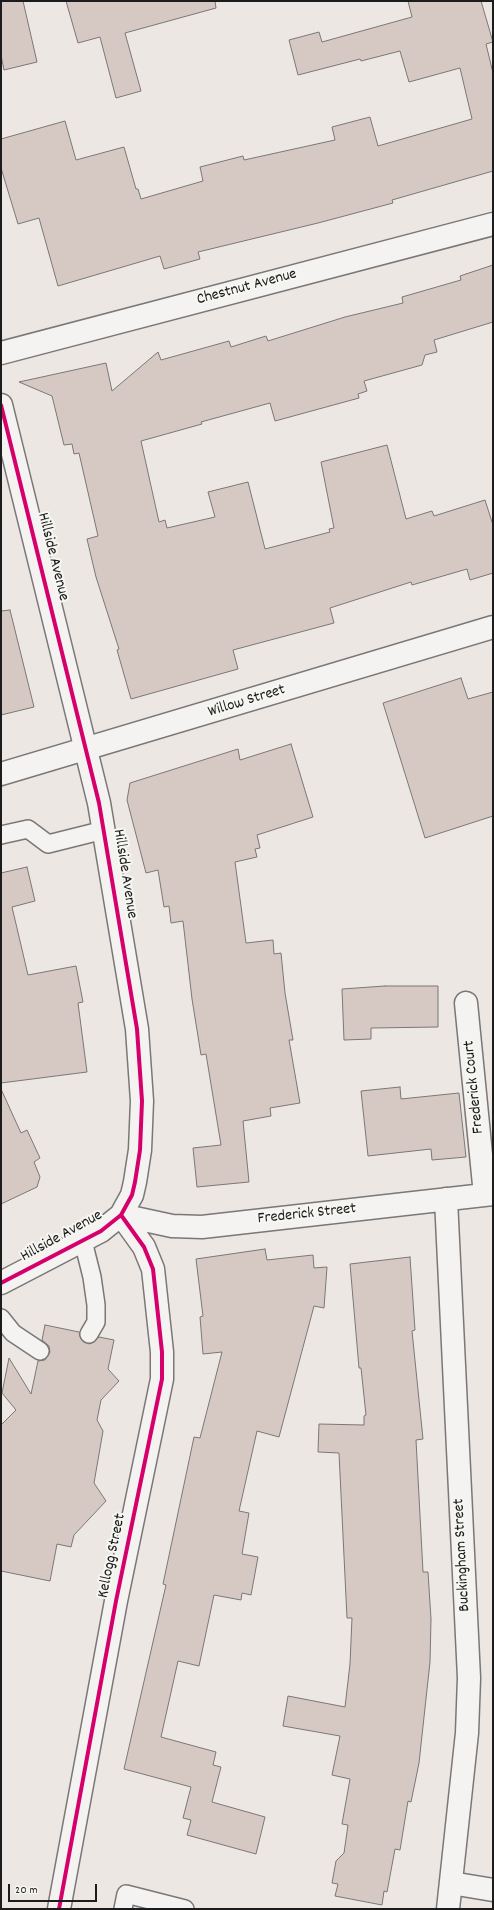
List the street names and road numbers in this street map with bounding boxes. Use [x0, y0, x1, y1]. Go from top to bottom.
street label: Chestnut Avenue [195, 265, 299, 311]
street label: Hillside Avenue [32, 511, 72, 603]
street label: Willow Street [206, 681, 288, 723]
street label: Hillside Avenue [107, 828, 141, 920]
street label: Frederick Court [461, 1039, 489, 1135]
street label: Frederick Street [257, 1200, 357, 1230]
street label: Hillside Avenue [18, 1207, 106, 1267]
street label: Buckingham Street [450, 1498, 476, 1612]
street label: Kellogg Street [95, 1512, 131, 1600]

